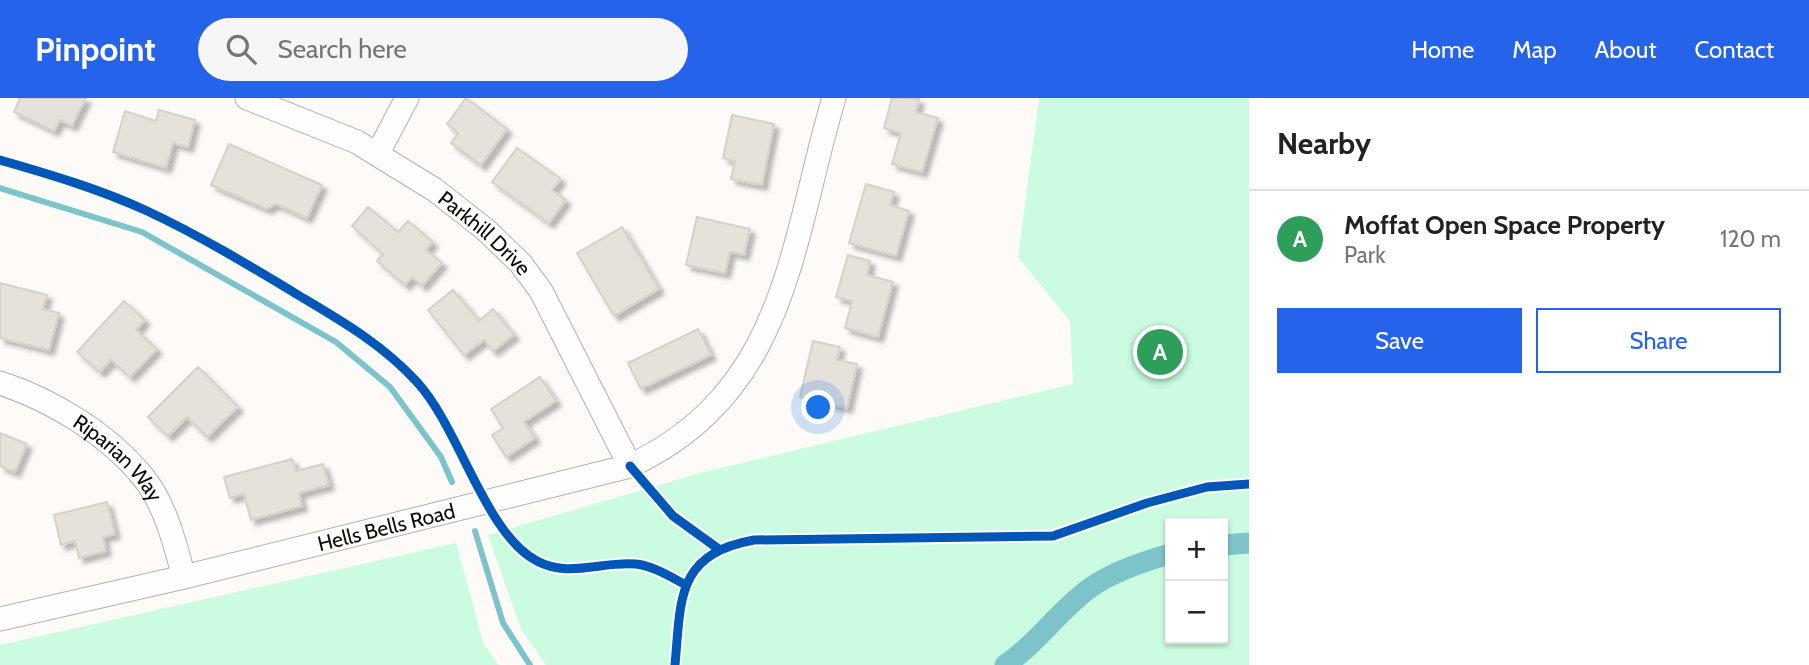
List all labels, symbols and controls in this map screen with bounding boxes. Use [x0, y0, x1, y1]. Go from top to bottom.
search box [198, 18, 688, 81]
text: Pinpoint [35, 29, 156, 69]
icon: search [222, 30, 260, 68]
text: Search here [278, 33, 407, 65]
text: Home [1411, 35, 1474, 64]
text: Map [1512, 35, 1557, 64]
text: About [1595, 35, 1657, 64]
text: Contact [1695, 35, 1774, 64]
text: Nearby [1277, 125, 1371, 162]
street label: Parkhill Drive [434, 185, 537, 280]
text: Moffat Open Space Property [1344, 209, 1665, 241]
text: A [1293, 225, 1307, 253]
text: 120 m [1720, 225, 1781, 253]
text: Park [1344, 241, 1385, 269]
button: Save [1277, 308, 1522, 373]
button: Share [1536, 308, 1781, 373]
pin: A [1137, 326, 1183, 378]
your location [801, 390, 835, 424]
street label: Riparian Way [69, 408, 169, 506]
street label: Hells Bells Road [315, 498, 458, 556]
map controls [1165, 518, 1228, 644]
button: + [1165, 518, 1228, 581]
button: − [1165, 581, 1228, 644]

